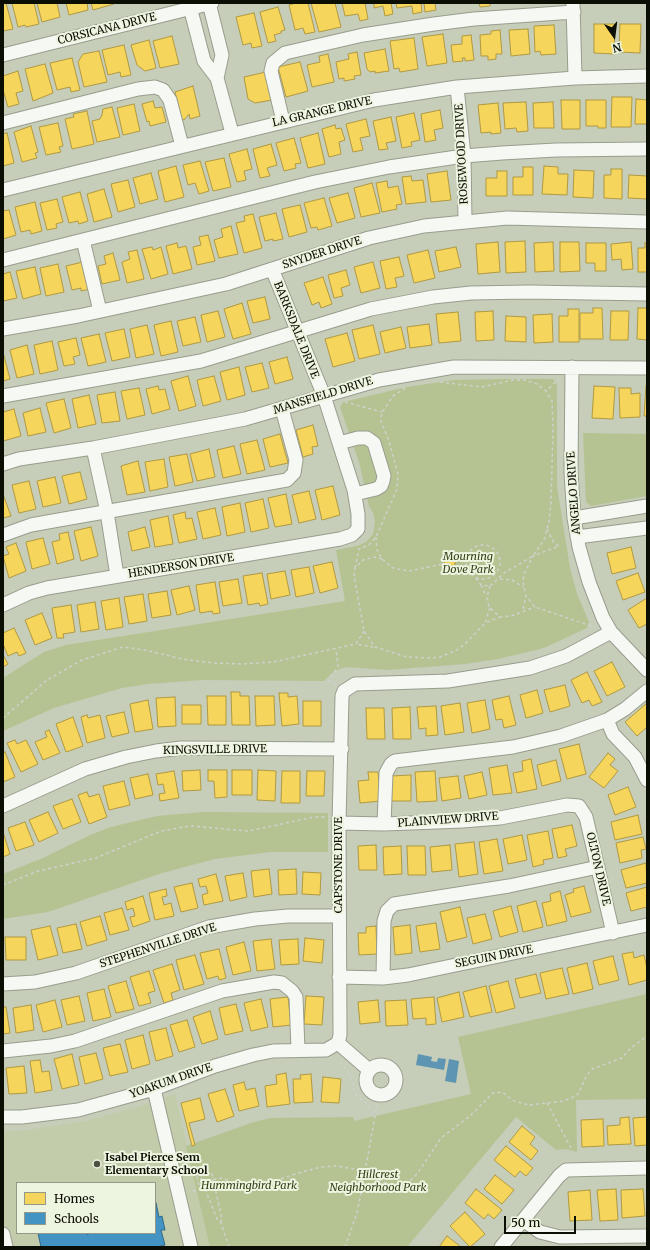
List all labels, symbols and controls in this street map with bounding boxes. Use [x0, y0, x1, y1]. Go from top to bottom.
street label: CORSICANA DRIVE [56, 10, 158, 48]
north arrow [594, 16, 634, 56]
text: N [611, 40, 623, 55]
street label: LA GRANGE DRIVE [271, 94, 373, 130]
street label: ROSEWOOD DRIVE [453, 103, 471, 205]
street label: SNYDER DRIVE [281, 234, 363, 272]
street label: BARKSDALE DRIVE [271, 280, 321, 380]
street label: MANSFIELD DRIVE [272, 375, 374, 417]
street label: ANGELO DRIVE [565, 451, 583, 535]
park label: Mourning Dove Park [443, 550, 493, 576]
street label: HENDERSON DRIVE [127, 551, 235, 581]
street label: KINGSVILLE DRIVE [163, 742, 267, 758]
street label: PLAINVIEW DRIVE [397, 810, 499, 830]
street label: CAPSTONE DRIVE [332, 817, 346, 913]
street label: OLTON DRIVE [583, 831, 613, 907]
street label: STEPHENVILLE DRIVE [98, 921, 218, 971]
street label: SEGUIN DRIVE [454, 943, 534, 971]
street label: YOAKUM DRIVE [128, 1061, 214, 1101]
place label: Isabel Pierce Sem Elementary School [105, 1151, 208, 1177]
marker: Isabel Pierce Sem Elementary School [92, 1159, 102, 1169]
park label: Hillcrest Neighborhood Park [330, 1168, 426, 1194]
park label: Hummingbird Park [201, 1179, 297, 1193]
legend [16, 1182, 156, 1234]
text: Homes [54, 1191, 95, 1206]
scale bar [506, 1208, 578, 1234]
text: Schools [54, 1211, 99, 1226]
text: 50 m [511, 1215, 540, 1230]

